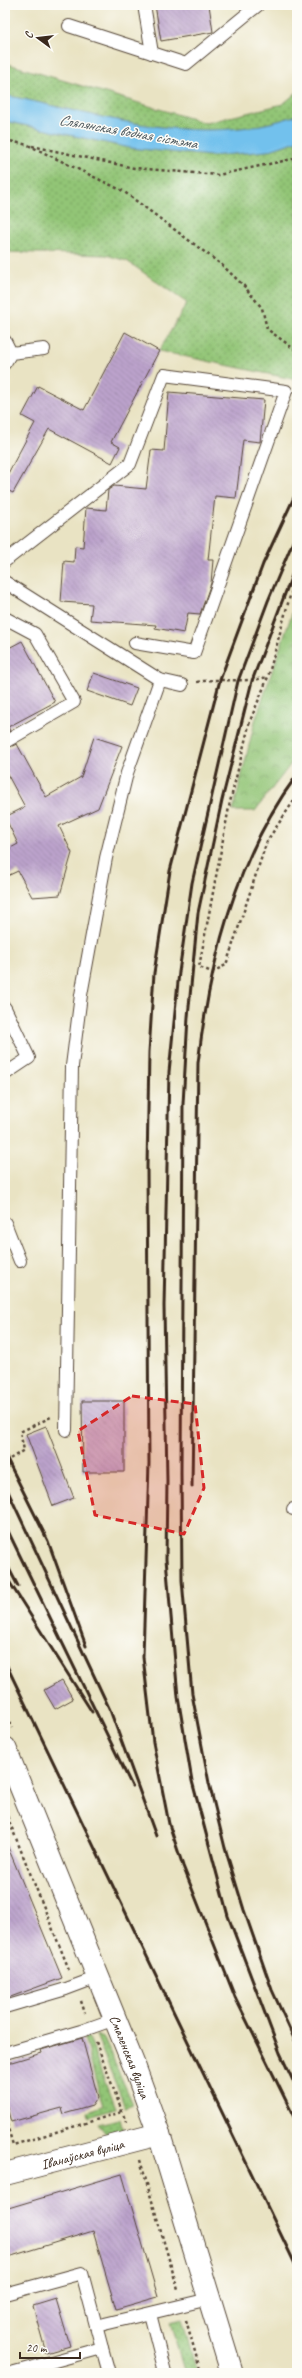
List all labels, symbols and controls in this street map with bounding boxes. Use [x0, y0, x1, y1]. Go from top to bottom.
north arrow [18, 18, 58, 58]
text: С [21, 29, 36, 40]
water label: Сляпянская водная сістэма [58, 111, 200, 154]
street label: Смаленская вуліца [106, 2013, 154, 2101]
street label: Іванаўская вуліца [39, 2135, 126, 2173]
scale bar [20, 2334, 80, 2360]
text: 20 m [26, 2340, 48, 2356]

